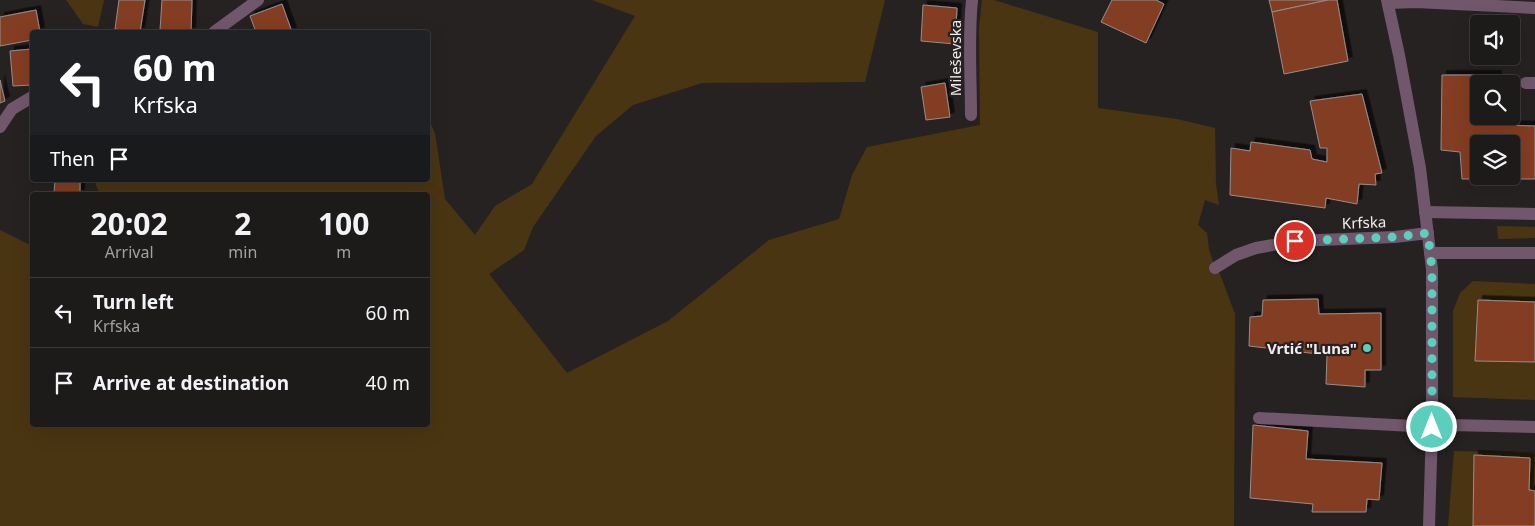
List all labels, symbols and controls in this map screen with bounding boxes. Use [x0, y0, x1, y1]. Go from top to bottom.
map controls [1470, 15, 1520, 185]
button: sound [1470, 15, 1520, 65]
street label: Mileševska [945, 20, 965, 96]
text: 60 m [133, 44, 216, 91]
icon: left [50, 50, 115, 115]
button: search [1470, 75, 1520, 125]
text: Krfska [133, 89, 198, 119]
button: layers [1470, 135, 1520, 185]
icon: arrive [105, 145, 133, 173]
text: Then [50, 146, 95, 172]
text: 20:02 [91, 203, 168, 244]
text: 2 [234, 203, 251, 244]
text: 100 [318, 203, 369, 244]
street label: Krfska [1342, 211, 1386, 233]
pin [1274, 220, 1316, 262]
icon: arrive [1281, 227, 1309, 255]
text: Arrival [105, 241, 154, 263]
text: min [228, 241, 257, 263]
text: m [336, 241, 351, 263]
text: Turn left [93, 289, 174, 315]
icon: left [50, 299, 78, 327]
text: 60 m [366, 300, 410, 326]
text: Krfska [93, 315, 140, 337]
place label: Vrtić "Luna" [1267, 338, 1357, 358]
marker: Vrtić "Luna" [1361, 342, 1373, 354]
icon: arrive [50, 369, 78, 397]
text: Arrive at destination [93, 370, 289, 396]
text: 40 m [366, 370, 410, 396]
position arrow [1405, 400, 1457, 452]

